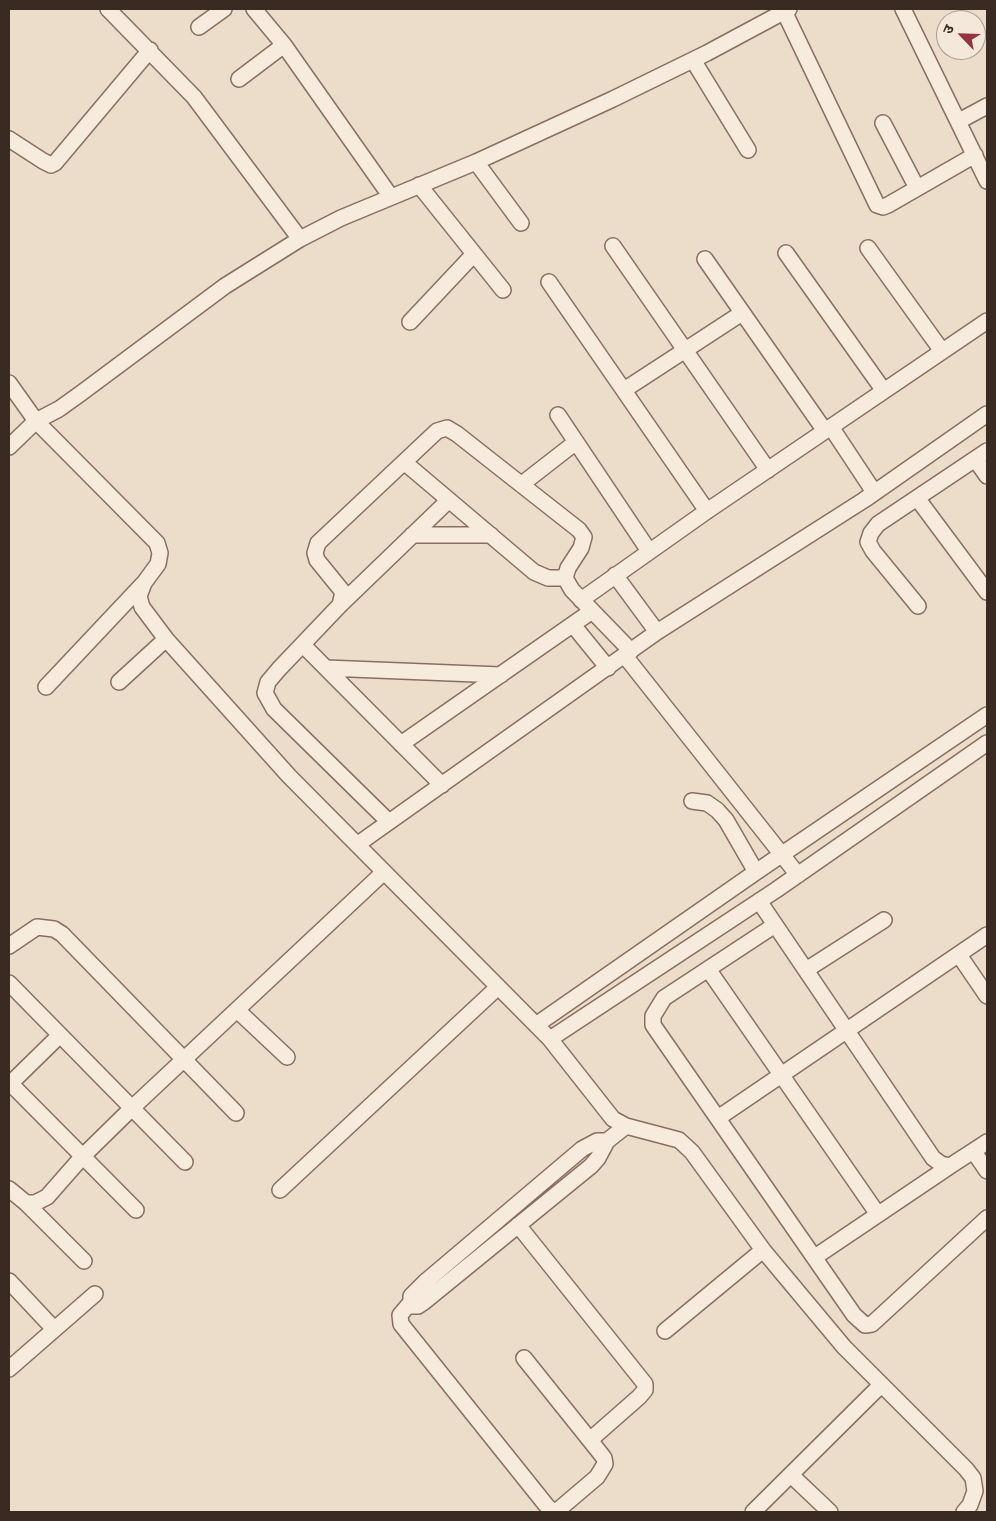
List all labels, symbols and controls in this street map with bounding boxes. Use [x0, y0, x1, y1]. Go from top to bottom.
north arrow [936, 10, 986, 60]
text: उ [938, 22, 958, 37]

